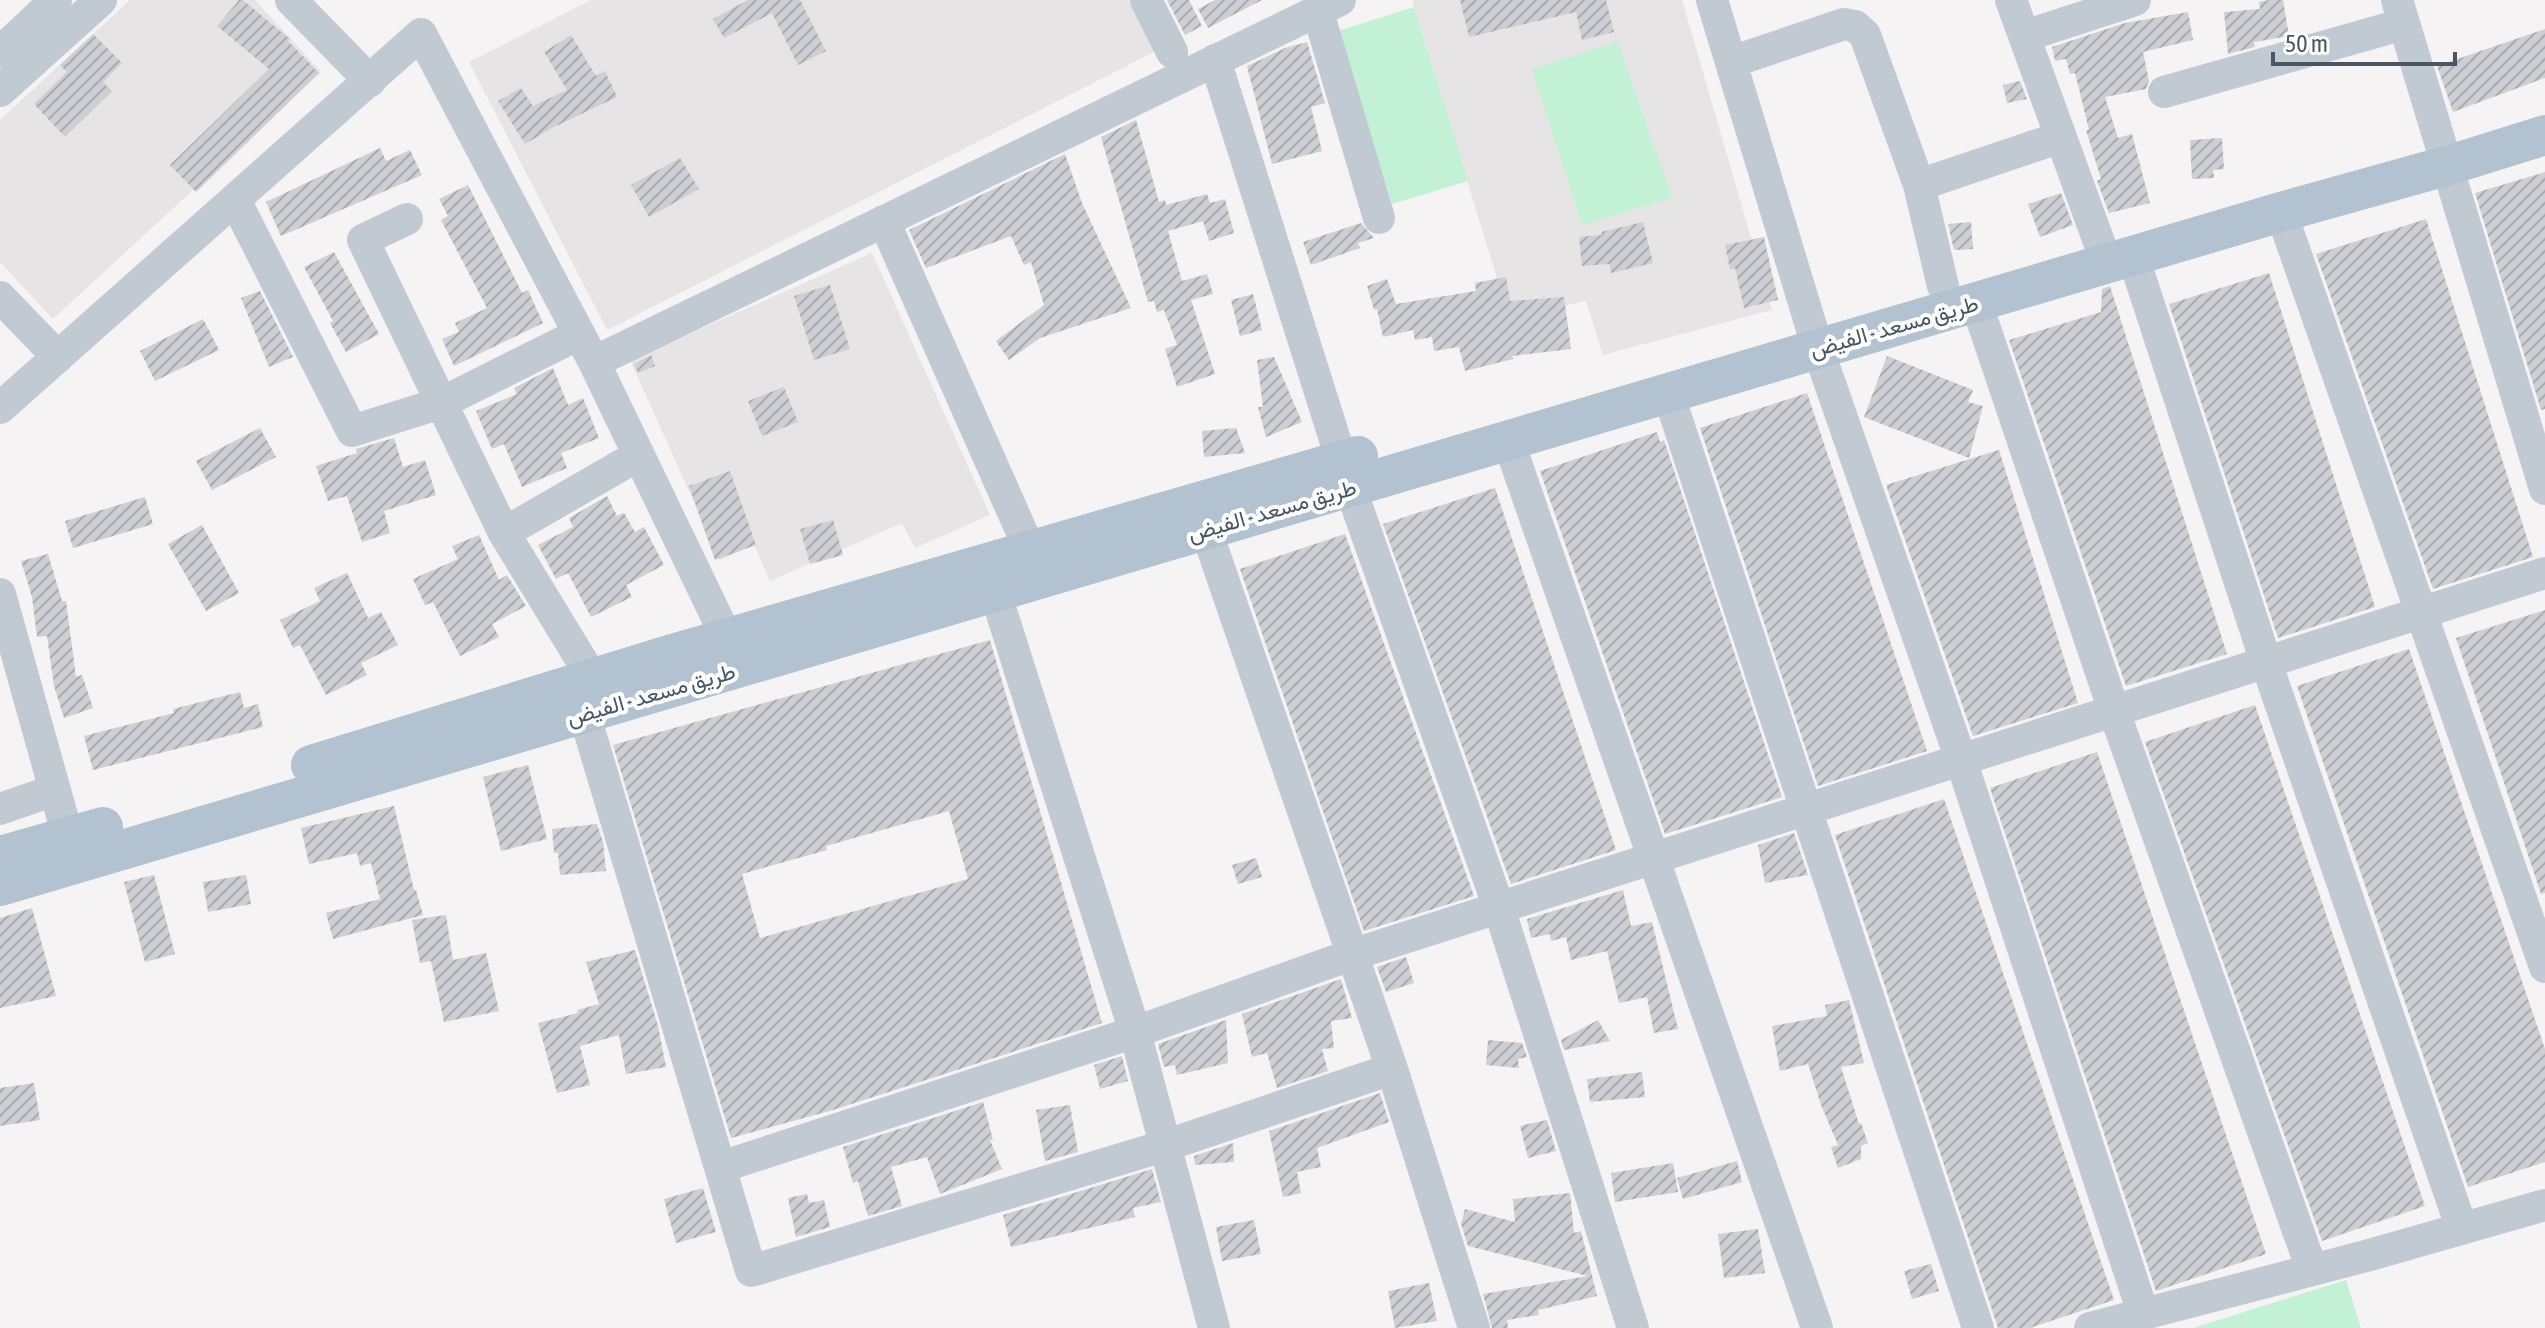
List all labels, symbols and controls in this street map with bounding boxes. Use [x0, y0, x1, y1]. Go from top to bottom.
scale bar [2273, 16, 2455, 66]
text: 50 m [2285, 30, 2328, 57]
street label: طريق مسعد - الفيض [1807, 290, 1982, 363]
street label: طريق مسعد - الفيض [1185, 474, 1360, 547]
street label: طريق مسعد - الفيض [564, 658, 739, 731]

